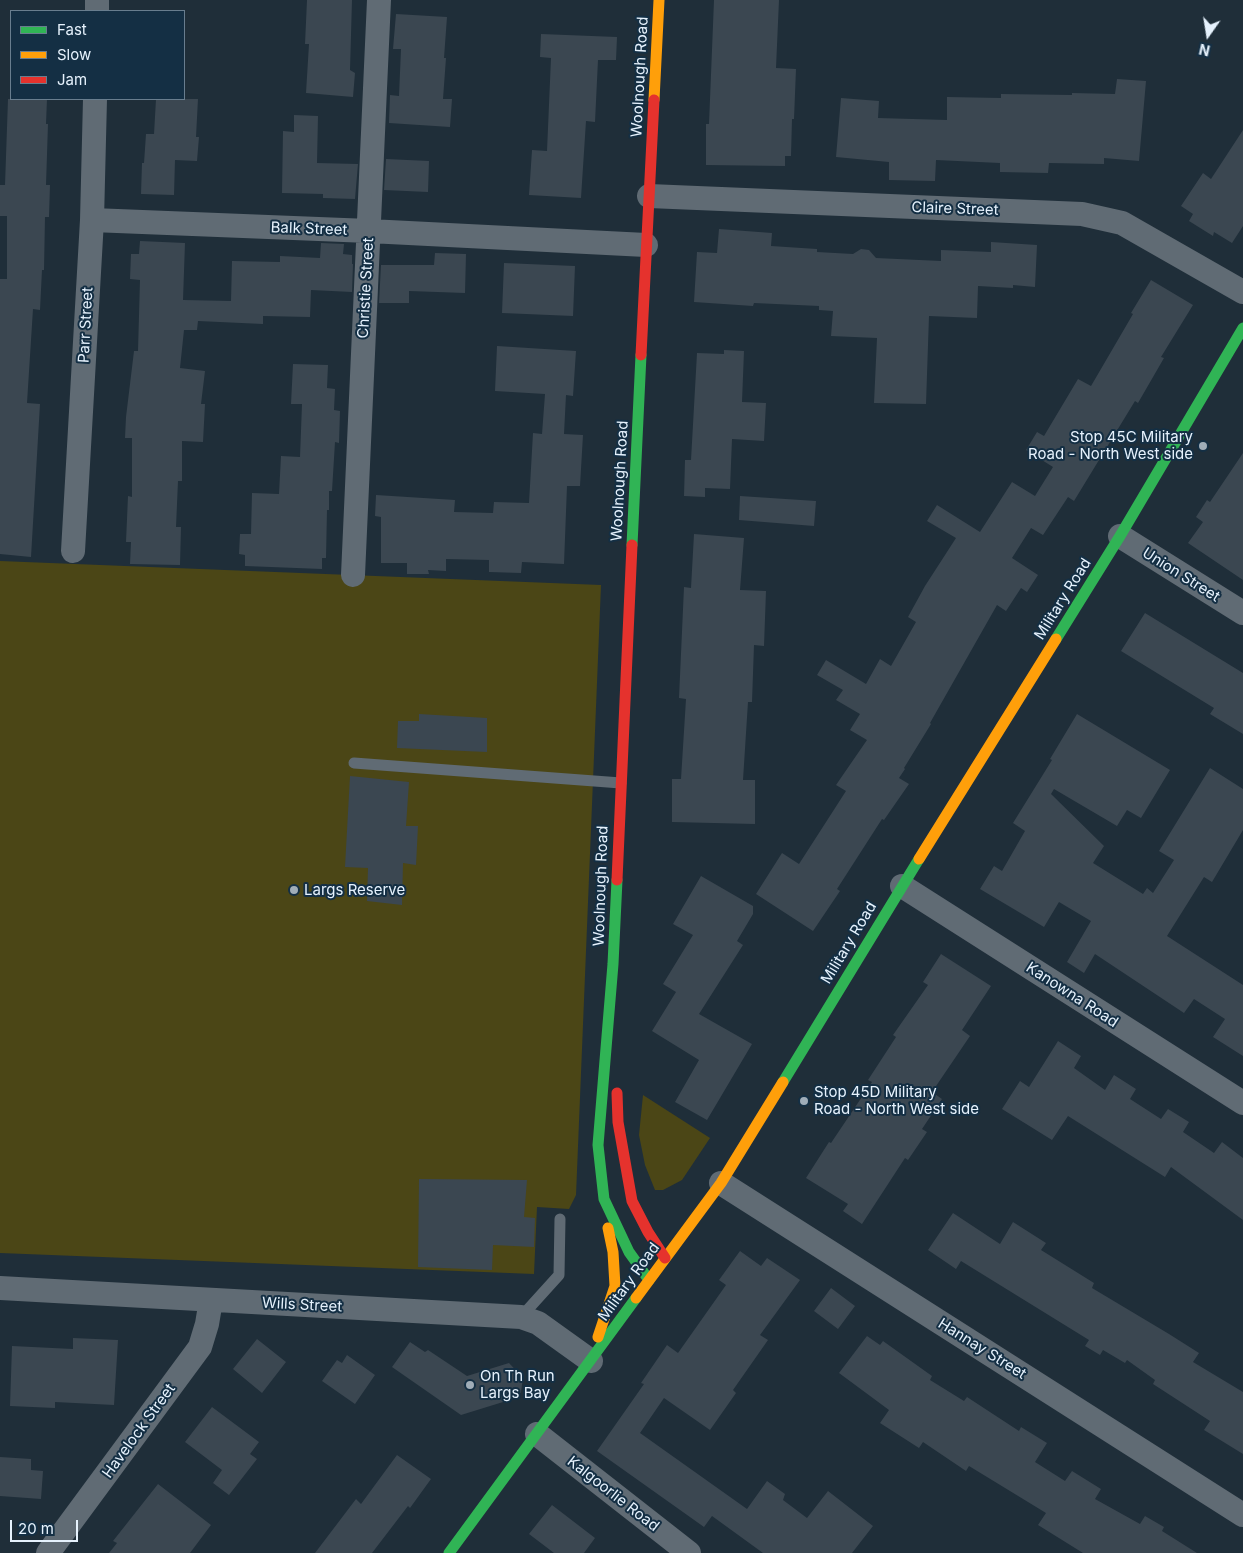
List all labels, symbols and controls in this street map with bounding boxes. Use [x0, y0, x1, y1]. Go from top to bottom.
legend [10, 10, 185, 100]
north arrow [1183, 10, 1233, 60]
street label: Woolnough Road [628, 16, 652, 138]
text: Fast [57, 20, 87, 39]
text: N [1197, 41, 1212, 60]
text: Slow [57, 45, 91, 64]
text: Jam [57, 70, 87, 89]
street label: Claire Street [911, 198, 999, 220]
street label: Balk Street [270, 219, 348, 239]
street label: Christie Street [354, 237, 378, 339]
street label: Parr Street [75, 287, 97, 363]
street label: Woolnough Road [608, 420, 632, 542]
place label: Stop 45C Military Road - North West side [1028, 428, 1193, 463]
marker: Stop 45C Military Road - North West side [1197, 440, 1209, 452]
street label: Union Street [1139, 544, 1223, 606]
street label: Military Road [1031, 555, 1095, 643]
street label: Woolnough Road [590, 825, 612, 947]
place label: Largs Reserve [304, 881, 405, 899]
marker: Largs Reserve [288, 884, 300, 896]
street label: Military Road [817, 899, 881, 987]
street label: Kanowna Road [1023, 959, 1121, 1031]
place label: Stop 45D Military Road - North West side [814, 1083, 979, 1118]
marker: Stop 45D Military Road - North West side [798, 1095, 810, 1107]
street label: Military Road [595, 1239, 663, 1325]
street label: Wills Street [262, 1294, 342, 1316]
street label: Hannay Street [935, 1315, 1029, 1383]
place label: On Th Run Largs Bay [480, 1367, 555, 1402]
marker: On Th Run Largs Bay [464, 1379, 476, 1391]
street label: Havelock Street [99, 1380, 179, 1482]
street label: Kalgoorlie Road [563, 1453, 663, 1535]
scale bar [12, 1510, 80, 1542]
text: 20 m [18, 1519, 54, 1538]

